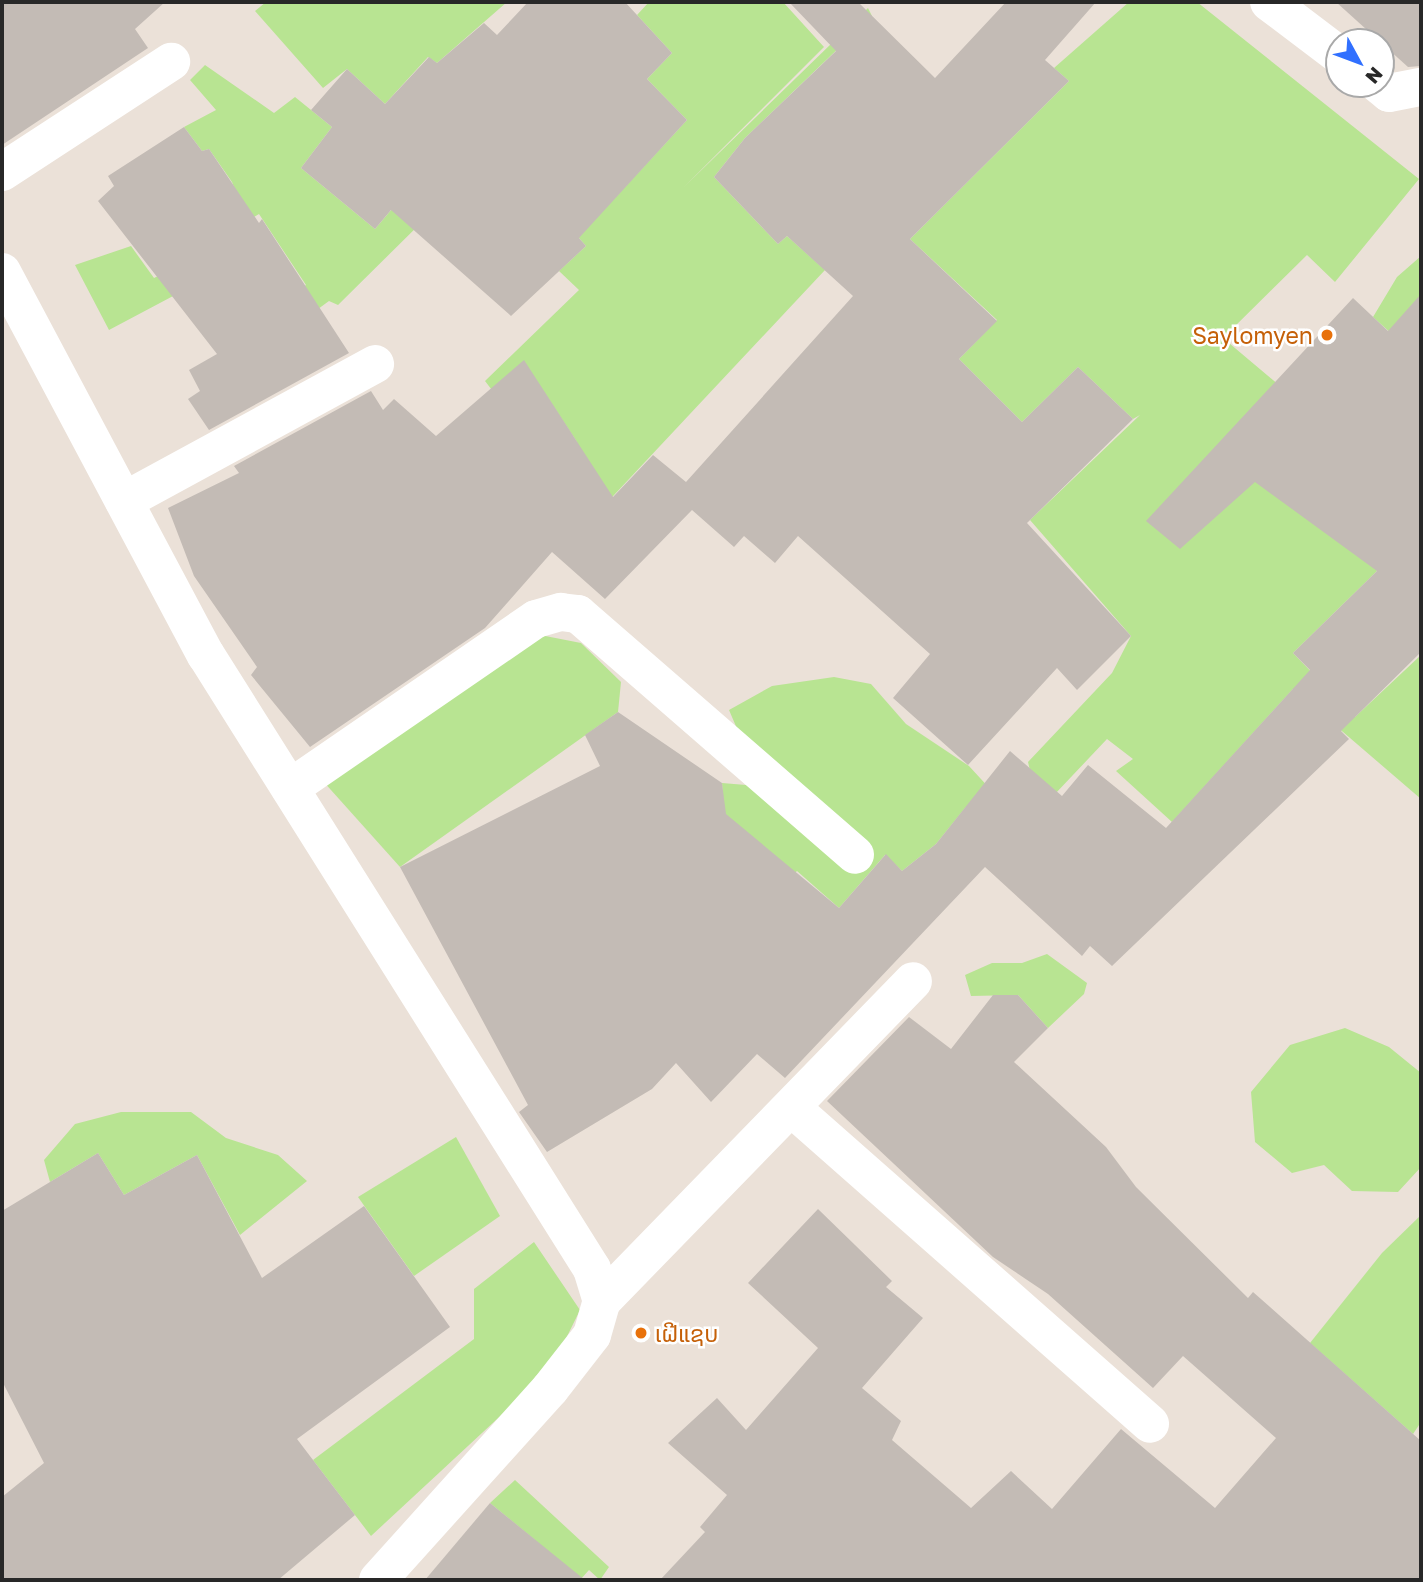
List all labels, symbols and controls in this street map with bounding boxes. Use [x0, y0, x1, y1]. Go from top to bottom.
north arrow [1325, 28, 1395, 98]
text: N [1361, 63, 1388, 89]
place label: Saylomyen [1192, 321, 1313, 349]
marker: Saylomyen [1319, 327, 1335, 343]
place label: ເຝີແຊບ [655, 1319, 718, 1347]
marker: ເຝີແຊບ [633, 1325, 649, 1341]

